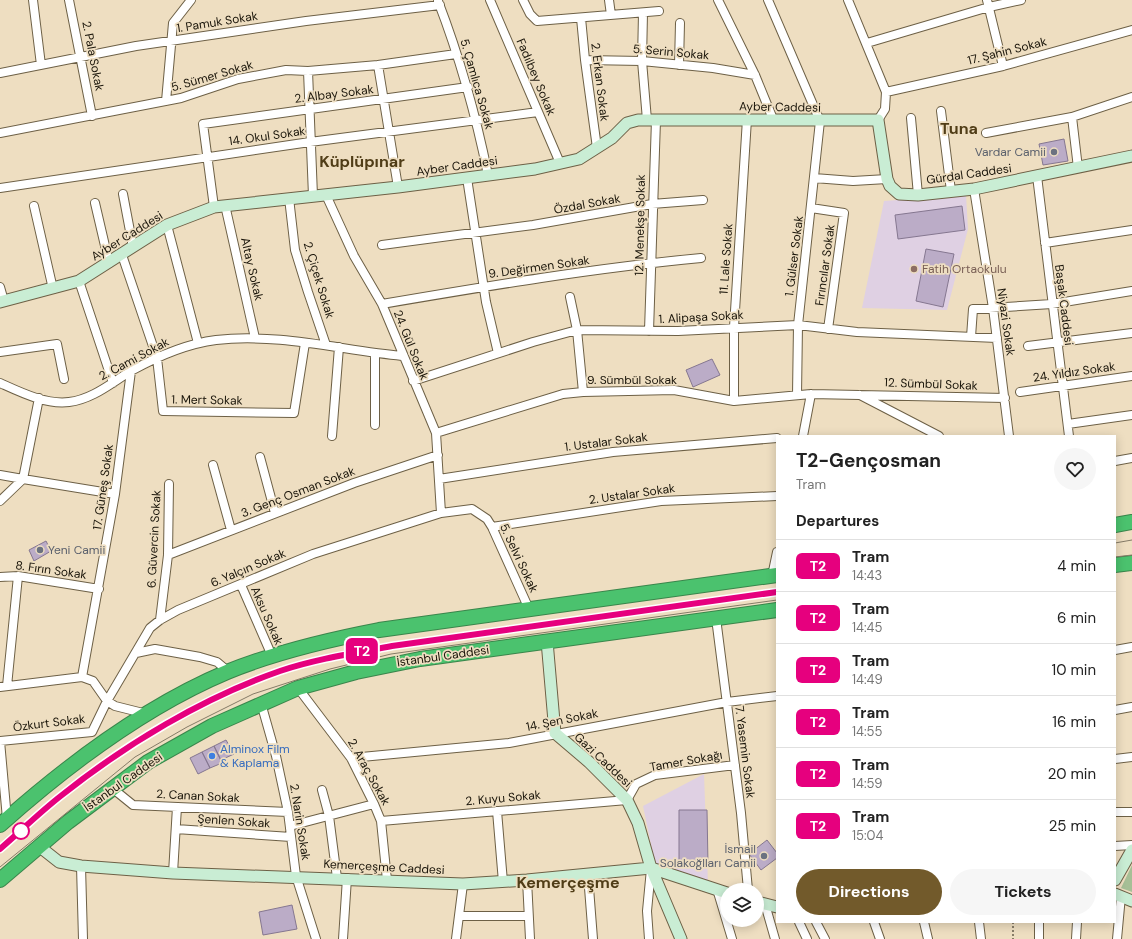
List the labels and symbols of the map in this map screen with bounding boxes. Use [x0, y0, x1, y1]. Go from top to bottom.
street label: 1. Pamuk Sokak [175, 8, 259, 36]
street label: 2. Pala Sokak [78, 20, 108, 92]
street label: 17. Şahin Sokak [966, 33, 1048, 69]
street label: Fadılbey Sokak [513, 36, 559, 118]
street label: 5. Çamlıca Sokak [456, 37, 498, 131]
street label: 5. Serin Sokak [632, 41, 710, 63]
street label: 2. Erkan Sokak [587, 42, 613, 122]
street label: 5. Sümer Sokak [169, 57, 255, 95]
street label: 2. Albay Sokak [294, 81, 374, 107]
street label: Ayber Caddesi [739, 98, 821, 116]
district label: Tuna [940, 118, 978, 139]
street label: 14. Okul Sokak [228, 123, 306, 149]
place label: Vardar Camii [975, 144, 1046, 160]
marker: Vardar Camii [1049, 147, 1059, 157]
district label: Küplüpınar [319, 151, 405, 172]
street label: Ayber Caddesi [415, 152, 499, 180]
street label: Gürdal Caddesi [925, 160, 1013, 188]
street label: 12. Menekşe Sokak [631, 174, 649, 276]
street label: Özdal Sokak [552, 190, 622, 218]
street label: Ayber Caddesi [88, 207, 166, 264]
street label: 1. Gülser Sokak [781, 215, 807, 297]
street label: 11. Lale Sokak [716, 223, 736, 295]
street label: Fırıncılar Sokak [811, 223, 839, 307]
street label: Altay Sokak [237, 236, 267, 302]
street label: 2. Çiçek Sokak [300, 240, 338, 320]
street label: 9. Değirmen Sokak [487, 252, 591, 282]
place label: Fatih Ortaokulu [922, 261, 1007, 277]
marker: Fatih Ortaokulu [909, 264, 919, 274]
street label: Başak Caddesi [1051, 264, 1077, 347]
street label: Niyazi Sokak [993, 287, 1019, 357]
street label: 1. Alipaşa Sokak [658, 307, 744, 327]
street label: 24. Gül Sokak [390, 308, 432, 382]
street label: 2. Cami Sokak [96, 334, 172, 384]
street label: 24. Yıldız Sokak [1032, 358, 1116, 386]
street label: 9. Sümbül Sokak [587, 372, 677, 388]
street label: 12. Sümbül Sokak [884, 374, 978, 394]
street label: 1. Mert Sokak [171, 391, 243, 409]
street label: 1. Ustalar Sokak [564, 429, 648, 455]
street label: 17. Güneş Sokak [89, 443, 117, 531]
street label: 3. Genç Osman Sokak [239, 463, 357, 521]
street label: 2. Ustalar Sokak [588, 480, 676, 508]
street label: 6. Güvercin Sokak [143, 490, 165, 588]
street label: 5. Selvi Sokak [496, 521, 542, 595]
place label: Yeni Camii [48, 542, 105, 558]
marker: Yeni Camii [35, 545, 45, 555]
street label: 6. Yalçın Sokak [208, 545, 288, 591]
street label: 8. Fırın Sokak [14, 557, 88, 583]
street label: Aksu Sokak [247, 584, 287, 648]
line badge: T2 [344, 638, 380, 664]
street label: İstanbul Caddesi [396, 642, 490, 670]
street label: 14. Şen Sokak [525, 705, 599, 735]
street label: 7. Yasemin Sokak [731, 705, 759, 799]
street label: Özkurt Sokak [12, 711, 86, 735]
street label: Gazi Caddesi [571, 729, 635, 791]
street label: 2. Araç Sokak [344, 736, 394, 808]
place label: Alminox Film & Kaplama [220, 741, 290, 771]
street label: Tamer Sokağı [648, 747, 724, 775]
street label: İstanbul Caddesi [80, 749, 166, 815]
marker: Alminox Film & Kaplama [207, 751, 217, 761]
street label: 2. Narin Sokak [286, 783, 314, 861]
street label: 2. Canan Sokak [156, 786, 240, 806]
street label: 2. Kuyu Sokak [465, 787, 541, 809]
street label: Şenlen Sokak [197, 810, 271, 832]
unlabelled marker [12, 822, 30, 840]
place label: İsmail Solakoğlları Camii [660, 841, 756, 871]
marker: İsmail Solakoğlları Camii [759, 851, 769, 861]
street label: Kemerçeşme Caddesi [323, 856, 445, 878]
district label: Kemerçeşme [516, 872, 620, 893]

